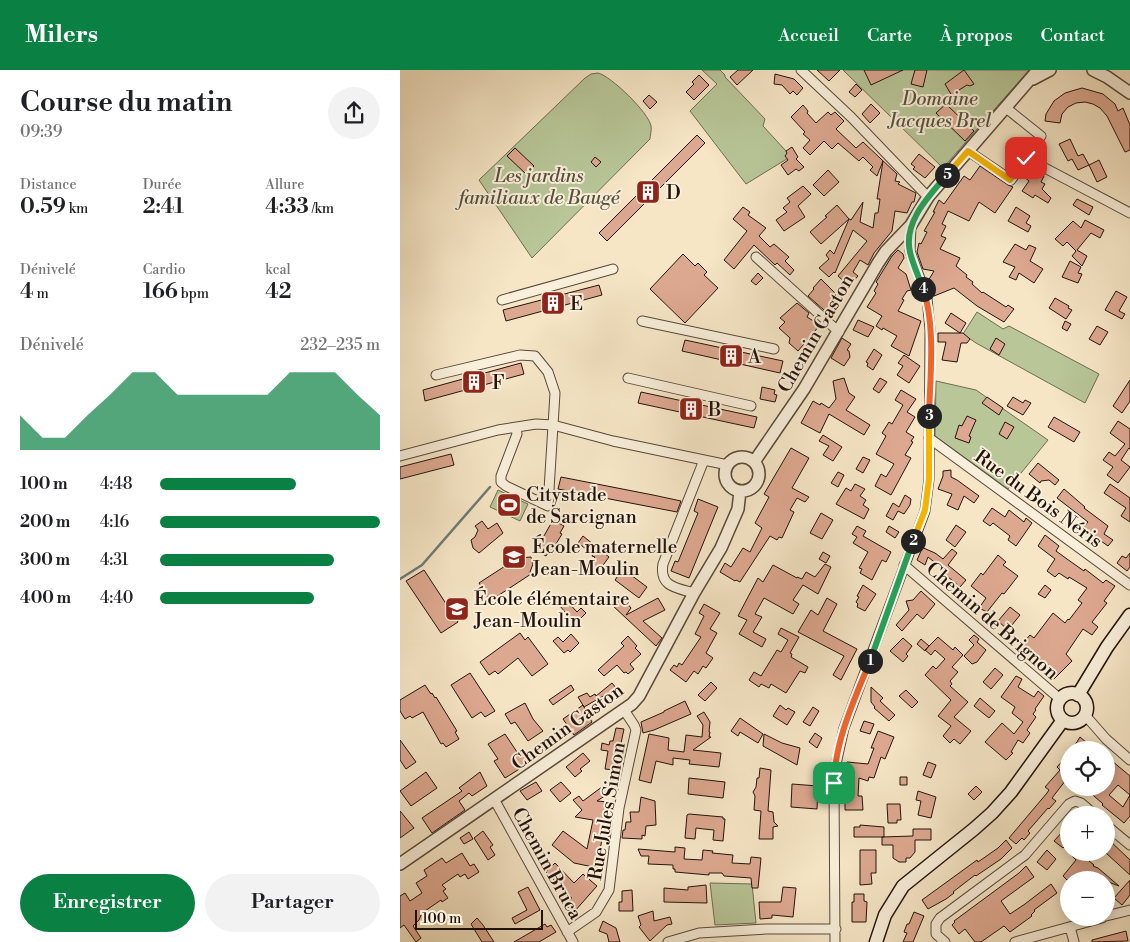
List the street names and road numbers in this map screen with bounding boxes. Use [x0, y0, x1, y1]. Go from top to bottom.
street label: Chemin Gaston [772, 270, 859, 397]
street label: Rue du Bois Néris [970, 444, 1107, 553]
street label: Chemin de Brignon [921, 557, 1064, 685]
street label: Chemin Gaston [507, 678, 628, 776]
street label: Rue Jules Simon [583, 740, 631, 882]
street label: Chemin Bruca [507, 803, 588, 924]

